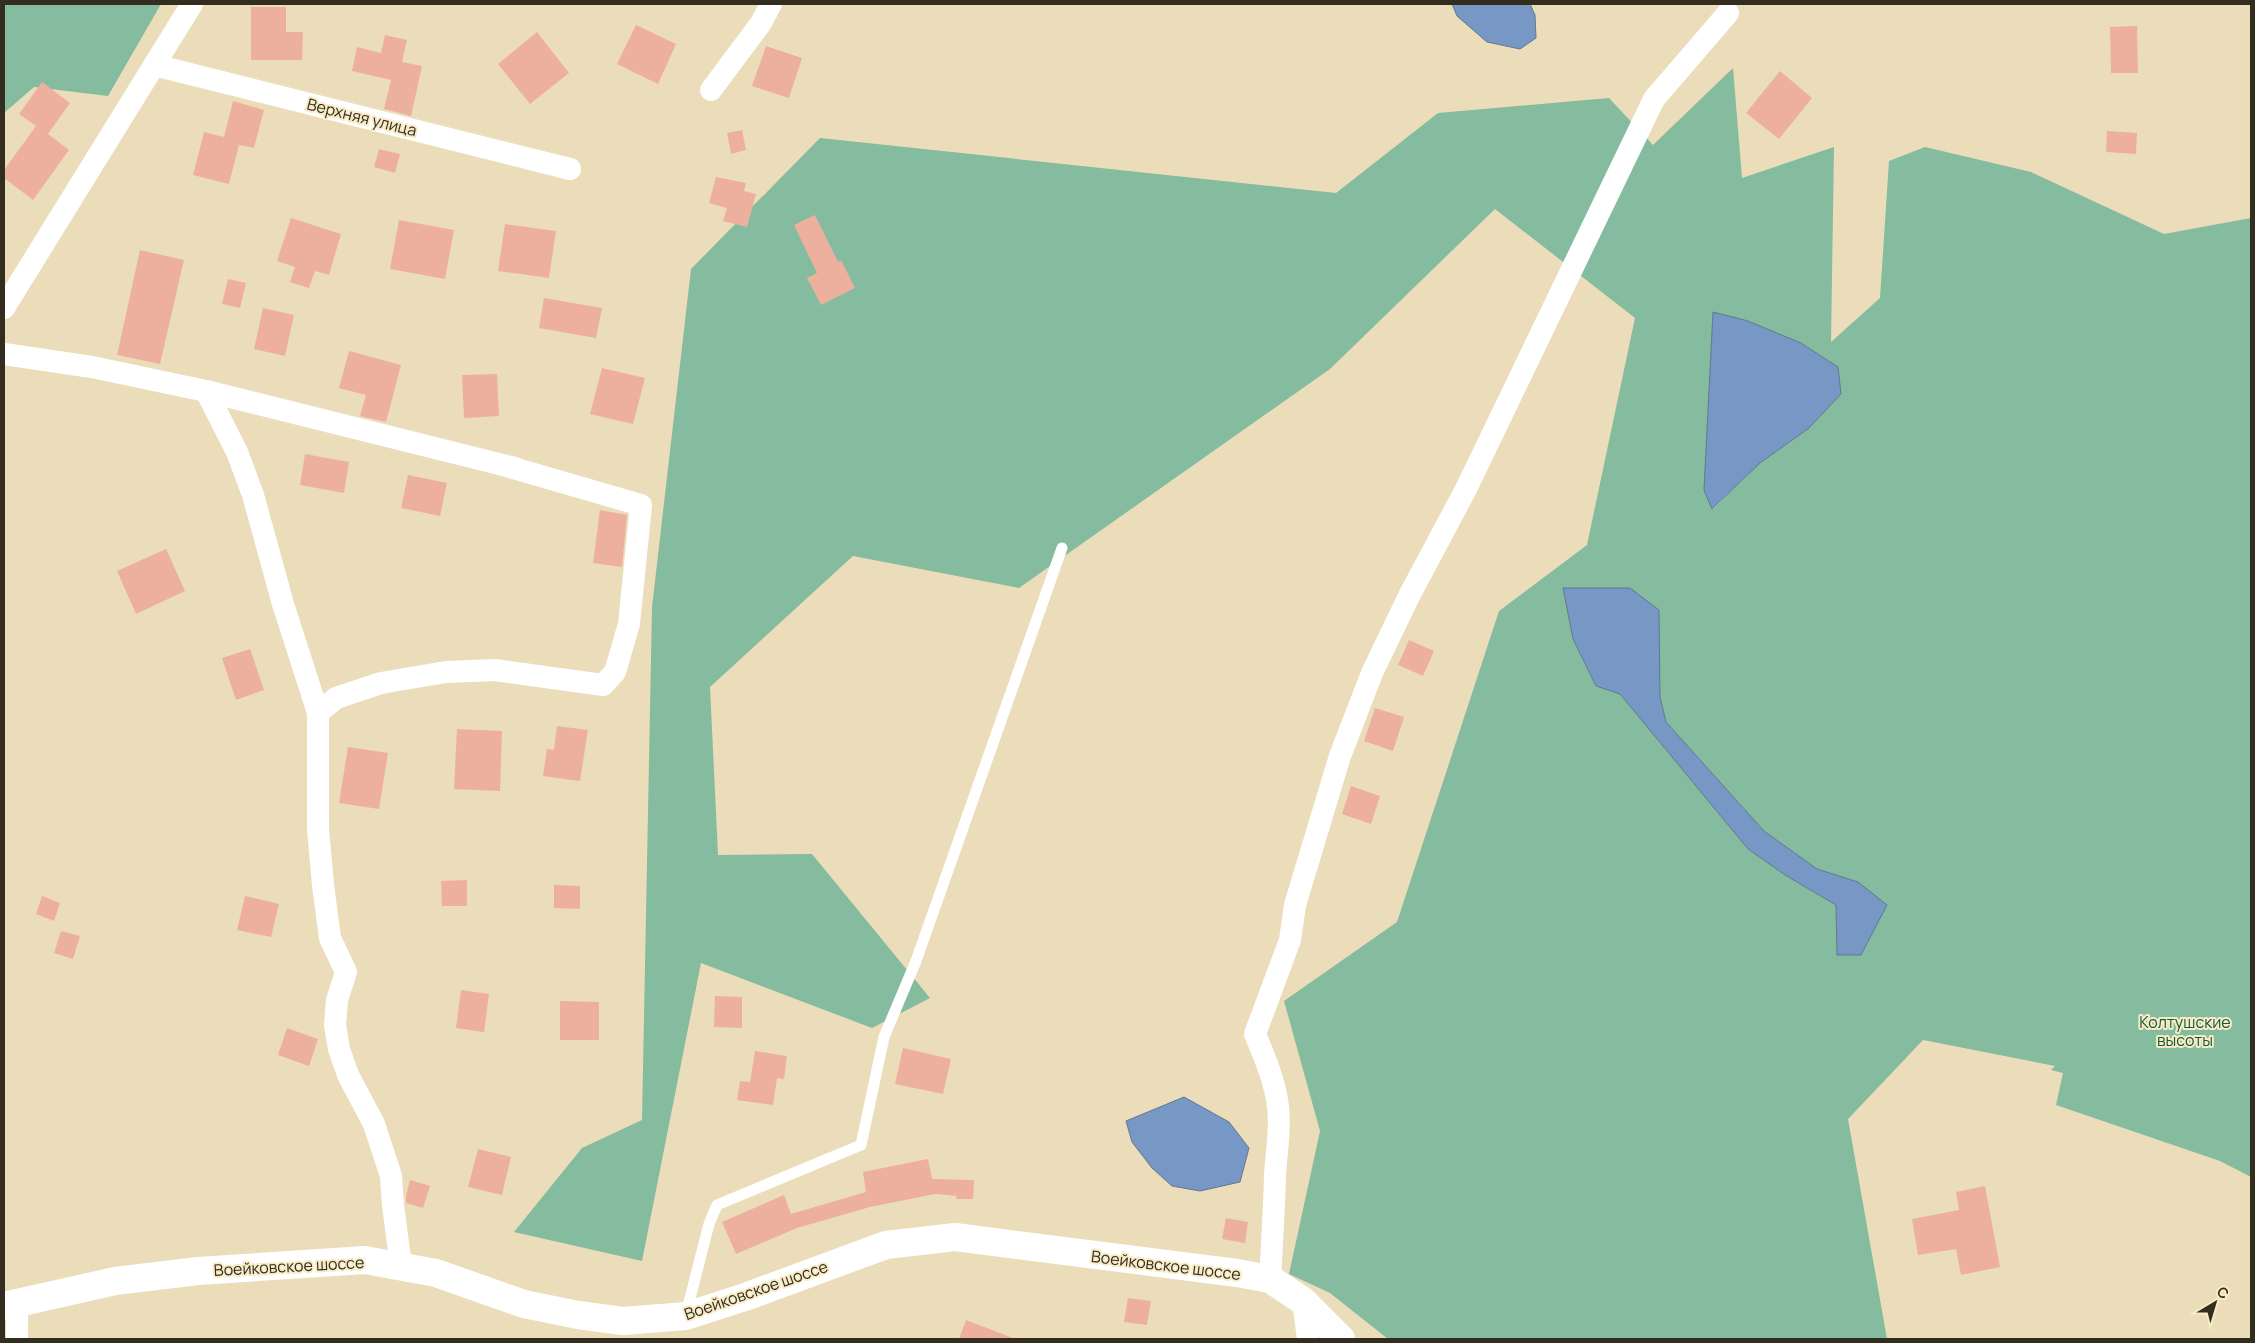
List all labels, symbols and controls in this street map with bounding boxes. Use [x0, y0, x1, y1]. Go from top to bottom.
street label: Верхняя улица [305, 93, 419, 141]
park label: Колтушские высоты [2139, 1011, 2231, 1051]
street label: Воейковское шоссе [1090, 1245, 1242, 1285]
street label: Воейковское шоссе [213, 1251, 365, 1281]
street label: Воейковское шоссе [681, 1255, 831, 1325]
north arrow [2190, 1278, 2240, 1328]
text: С [2213, 1282, 2233, 1303]

